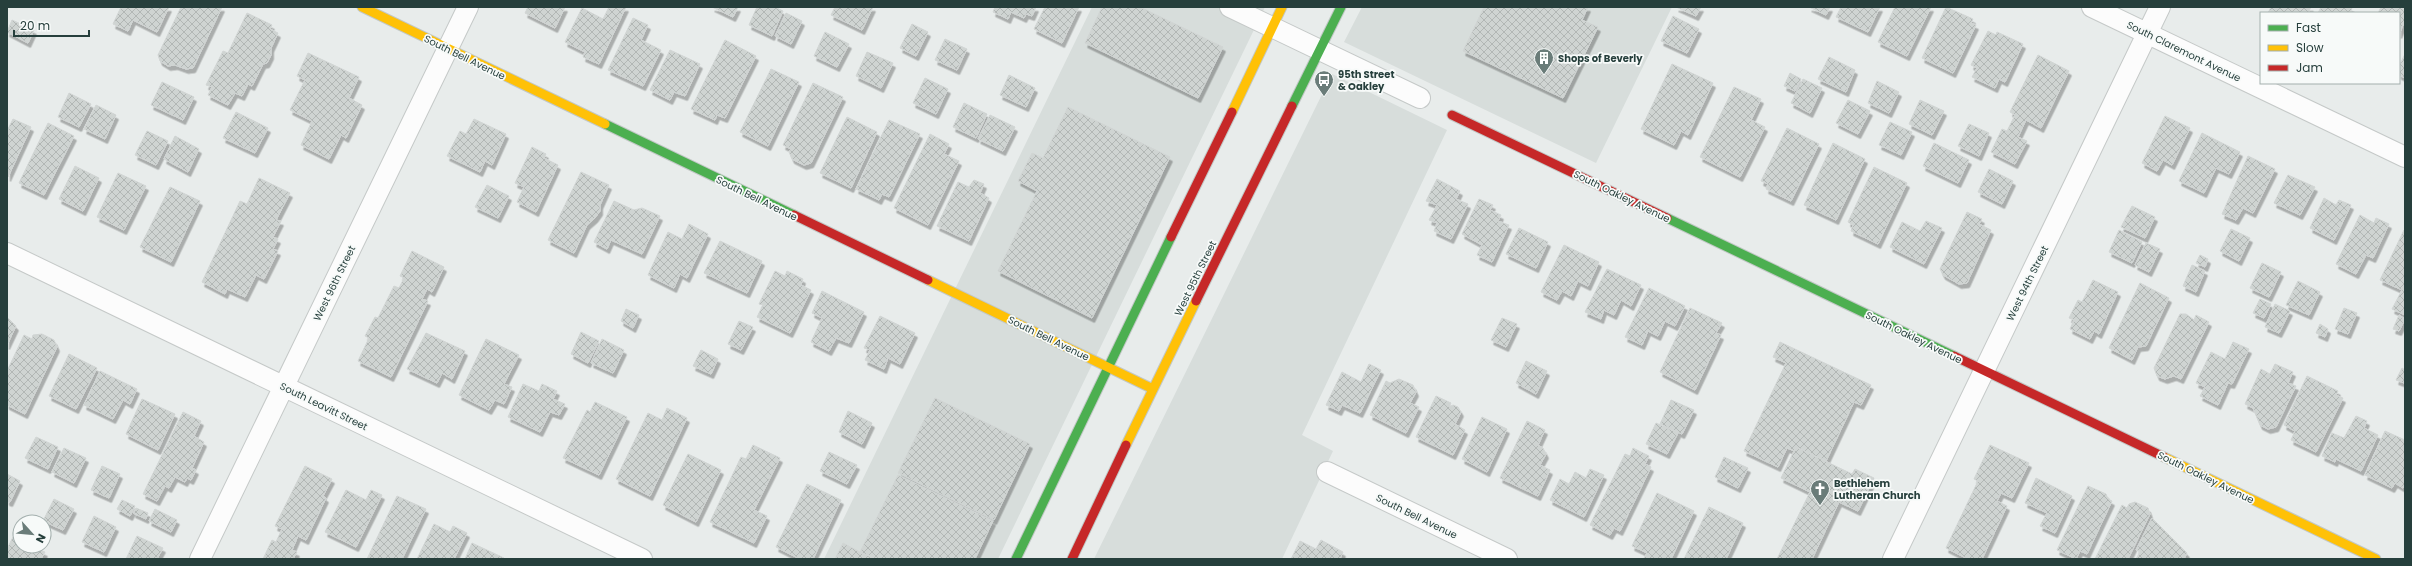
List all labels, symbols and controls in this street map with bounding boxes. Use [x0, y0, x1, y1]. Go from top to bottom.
scale bar [14, 12, 89, 38]
legend [2260, 12, 2400, 84]
text: 20 m [20, 17, 50, 34]
street label: South Claremont Avenue [2124, 17, 2243, 86]
text: Fast [2296, 19, 2321, 36]
street label: South Bell Avenue [422, 31, 508, 84]
text: Slow [2296, 39, 2324, 56]
building icon: Shops of Beverly [1533, 47, 1555, 75]
place label: Shops of Beverly [1558, 51, 1643, 66]
text: Jam [2296, 59, 2323, 76]
place label: 95th Street & Oakley [1338, 67, 1394, 94]
bus stop icon: 95th Street & Oakley [1313, 69, 1335, 97]
street label: South Oakley Avenue [1571, 167, 1673, 226]
street label: South Bell Avenue [714, 172, 800, 225]
street label: West 95th Street [1171, 238, 1220, 318]
street label: West 96th Street [310, 243, 359, 323]
street label: West 94th Street [2003, 243, 2052, 323]
street label: South Oakley Avenue [1863, 308, 1965, 367]
street label: South Bell Avenue [1006, 312, 1092, 365]
street label: South Leavitt Street [277, 379, 371, 434]
street label: South Oakley Avenue [2155, 448, 2257, 507]
place label: Bethlehem Lutheran Church [1834, 476, 1921, 503]
church icon: Bethlehem Lutheran Church [1809, 478, 1831, 506]
street label: South Bell Avenue [1374, 490, 1460, 543]
north arrow [12, 514, 52, 554]
text: N [32, 531, 50, 546]

